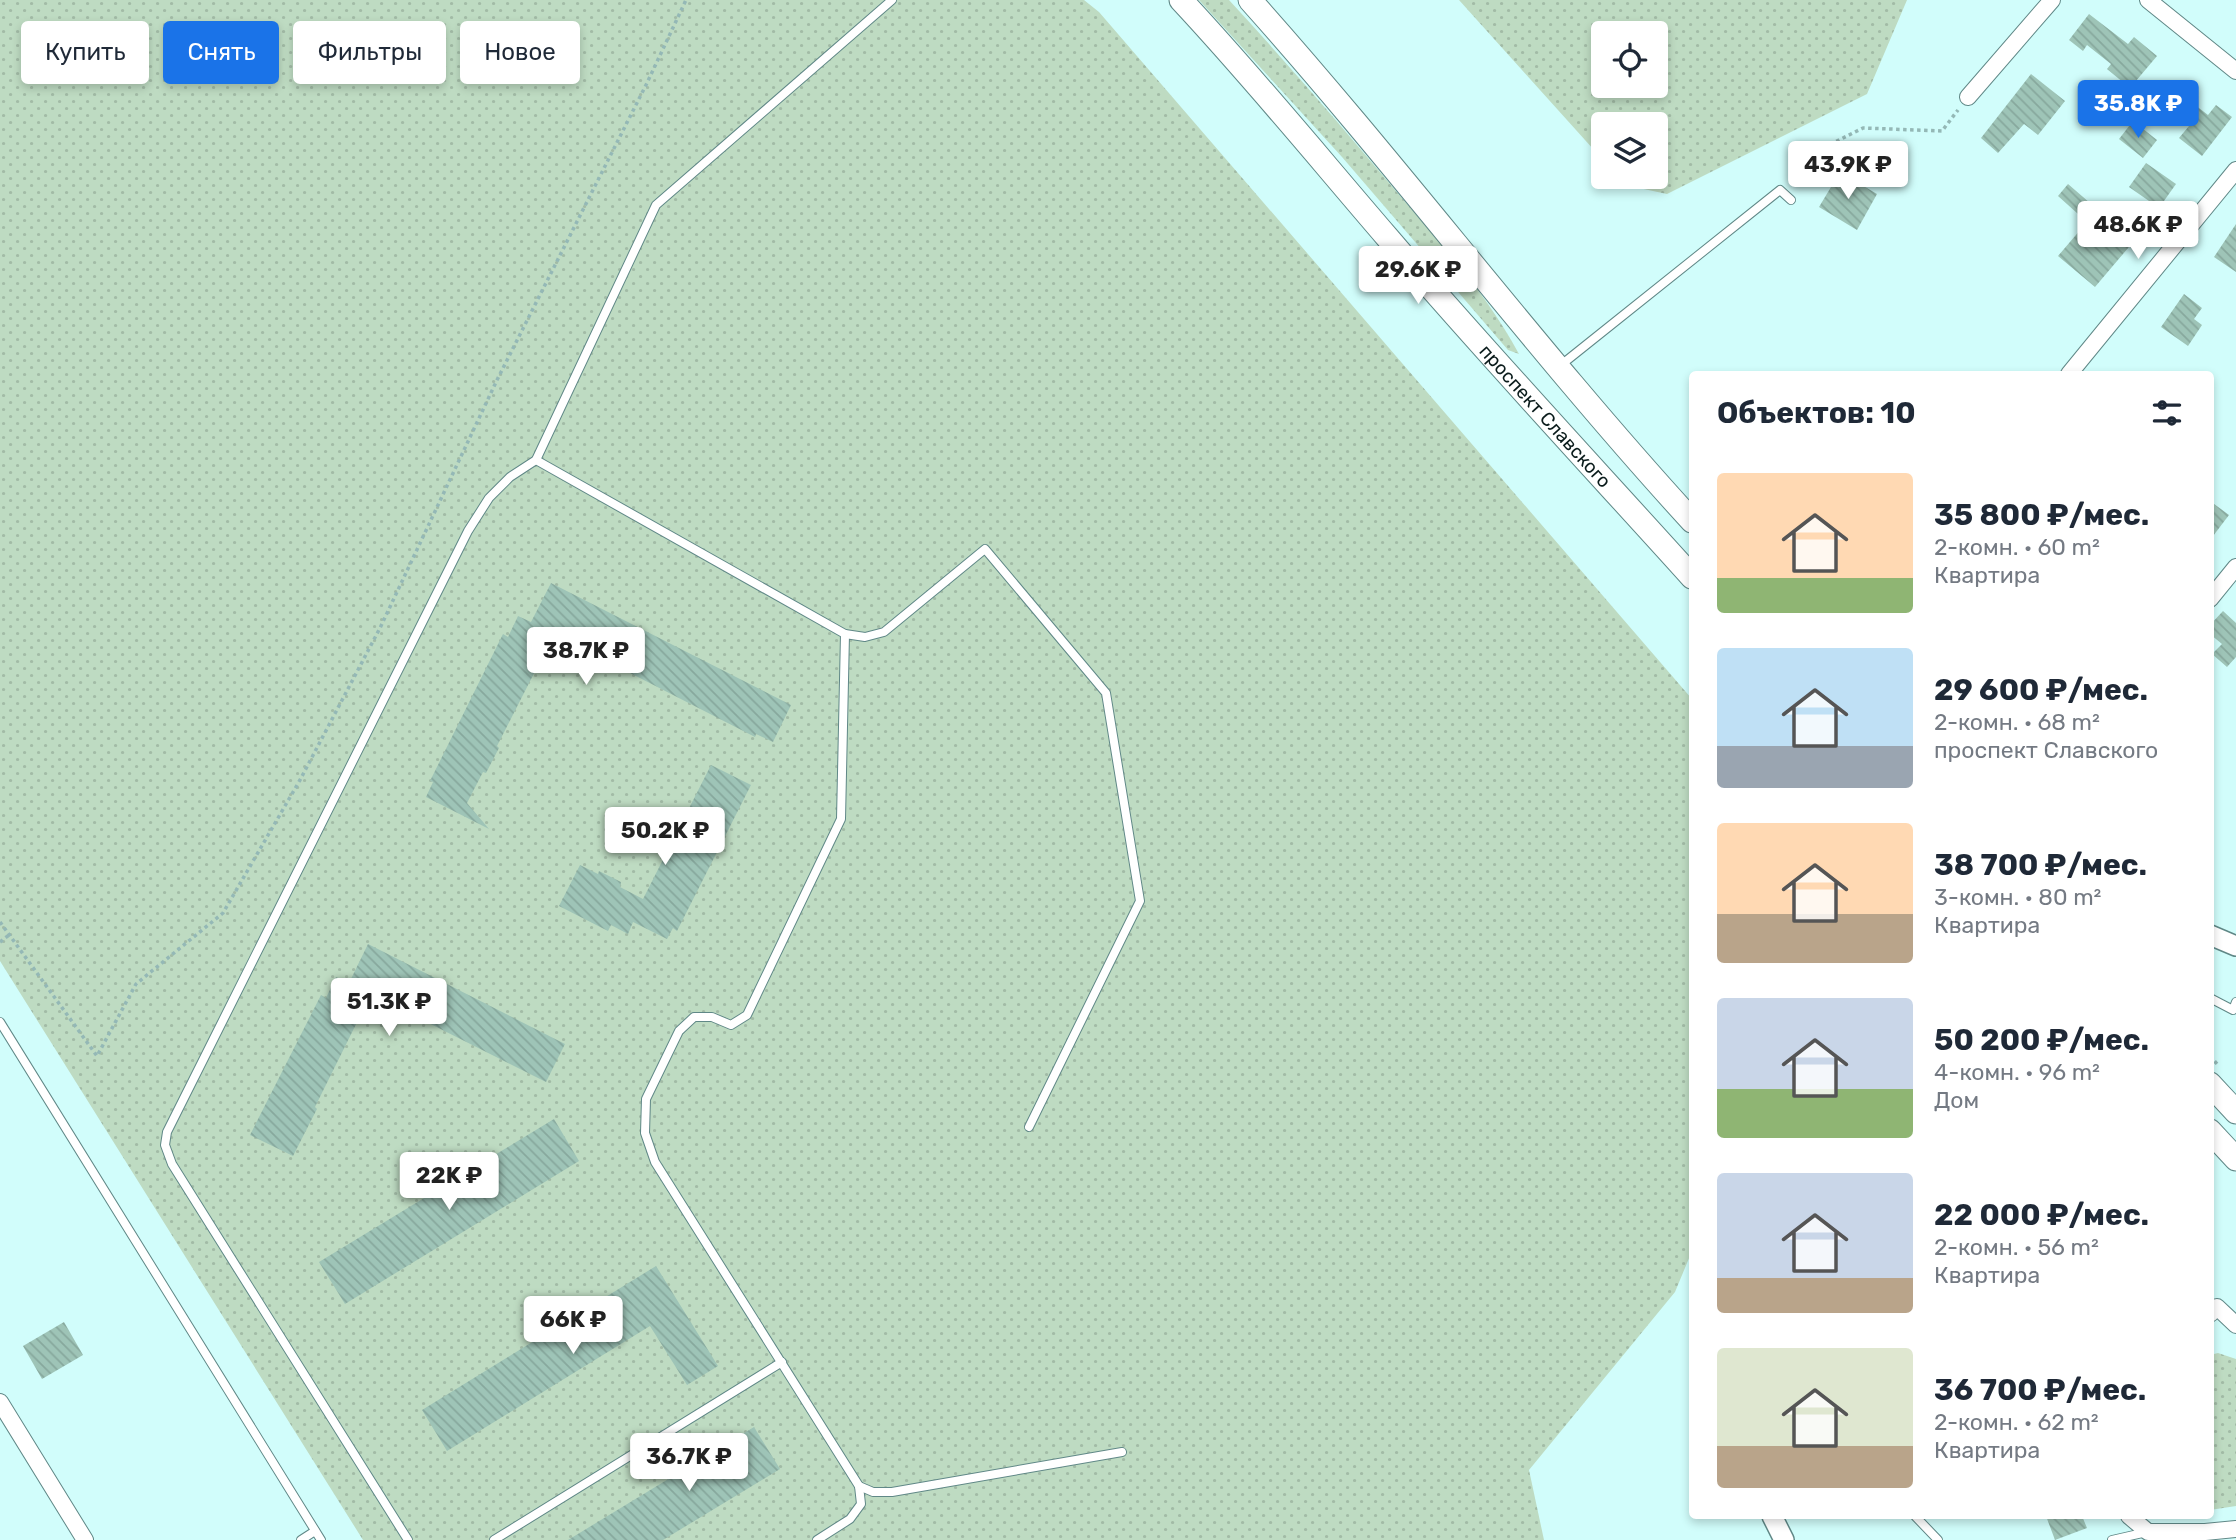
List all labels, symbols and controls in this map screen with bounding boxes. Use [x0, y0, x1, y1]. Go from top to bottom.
chip: Купить [21, 21, 149, 84]
chip: Снять [163, 21, 279, 84]
chip: Фильтры [293, 21, 446, 84]
chip: Новое [460, 21, 580, 84]
map controls [1591, 21, 1668, 189]
button: locate [1591, 21, 1668, 98]
pin: 35.8K ₽ [2073, 80, 2203, 140]
text: 35.8K ₽ [2094, 89, 2182, 117]
button: layers [1591, 112, 1668, 189]
pin: 43.9K ₽ [1783, 142, 1913, 201]
text: 43.9K ₽ [1804, 150, 1892, 178]
pin: 48.6K ₽ [2073, 202, 2203, 261]
text: 48.6K ₽ [2093, 210, 2183, 238]
pin: 29.6K ₽ [1353, 246, 1483, 306]
text: 29.6K ₽ [1375, 255, 1461, 283]
street label: проспект Славского [1475, 339, 1616, 492]
icon: filters [2148, 394, 2186, 432]
text: Объектов: 10 [1717, 395, 1916, 431]
text: 35 800 ₽/мес. [1934, 497, 2149, 533]
icon: home [1773, 501, 1857, 585]
text: 2-комн. · 60 m² [1934, 533, 2100, 561]
text: Квартира [1934, 561, 2040, 589]
pin: 38.7K ₽ [521, 628, 651, 687]
text: 38.7K ₽ [543, 636, 629, 664]
text: 29 600 ₽/мес. [1934, 672, 2148, 708]
icon: home [1773, 676, 1857, 760]
text: 2-комн. · 68 m² [1934, 708, 2100, 736]
text: проспект Славского [1934, 736, 2158, 764]
pin: 50.2K ₽ [600, 808, 730, 867]
text: 50.2K ₽ [621, 816, 709, 844]
text: 38 700 ₽/мес. [1934, 847, 2147, 883]
icon: home [1773, 851, 1857, 935]
text: 3-комн. · 80 m² [1934, 883, 2101, 911]
text: Квартира [1934, 911, 2040, 939]
pin: 51.3K ₽ [324, 978, 454, 1038]
text: 51.3K ₽ [347, 987, 431, 1015]
text: 50 200 ₽/мес. [1934, 1022, 2149, 1058]
icon: home [1773, 1026, 1857, 1110]
text: 4-комн. · 96 m² [1934, 1058, 2100, 1086]
text: Дом [1934, 1086, 1979, 1114]
pin: 22K ₽ [400, 1152, 498, 1212]
text: 22K ₽ [416, 1161, 482, 1189]
text: 22 000 ₽/мес. [1934, 1197, 2149, 1233]
icon: home [1773, 1201, 1857, 1285]
text: 2-комн. · 56 m² [1934, 1233, 2099, 1261]
text: Квартира [1934, 1261, 2040, 1289]
pin: 66K ₽ [524, 1296, 622, 1356]
text: 66K ₽ [540, 1305, 606, 1333]
text: 36 700 ₽/мес. [1934, 1372, 2146, 1408]
icon: home [1773, 1376, 1857, 1460]
text: 2-комн. · 62 m² [1934, 1408, 2099, 1436]
pin: 36.7K ₽ [624, 1434, 754, 1493]
text: Квартира [1934, 1436, 2040, 1464]
text: 36.7K ₽ [646, 1442, 732, 1470]

